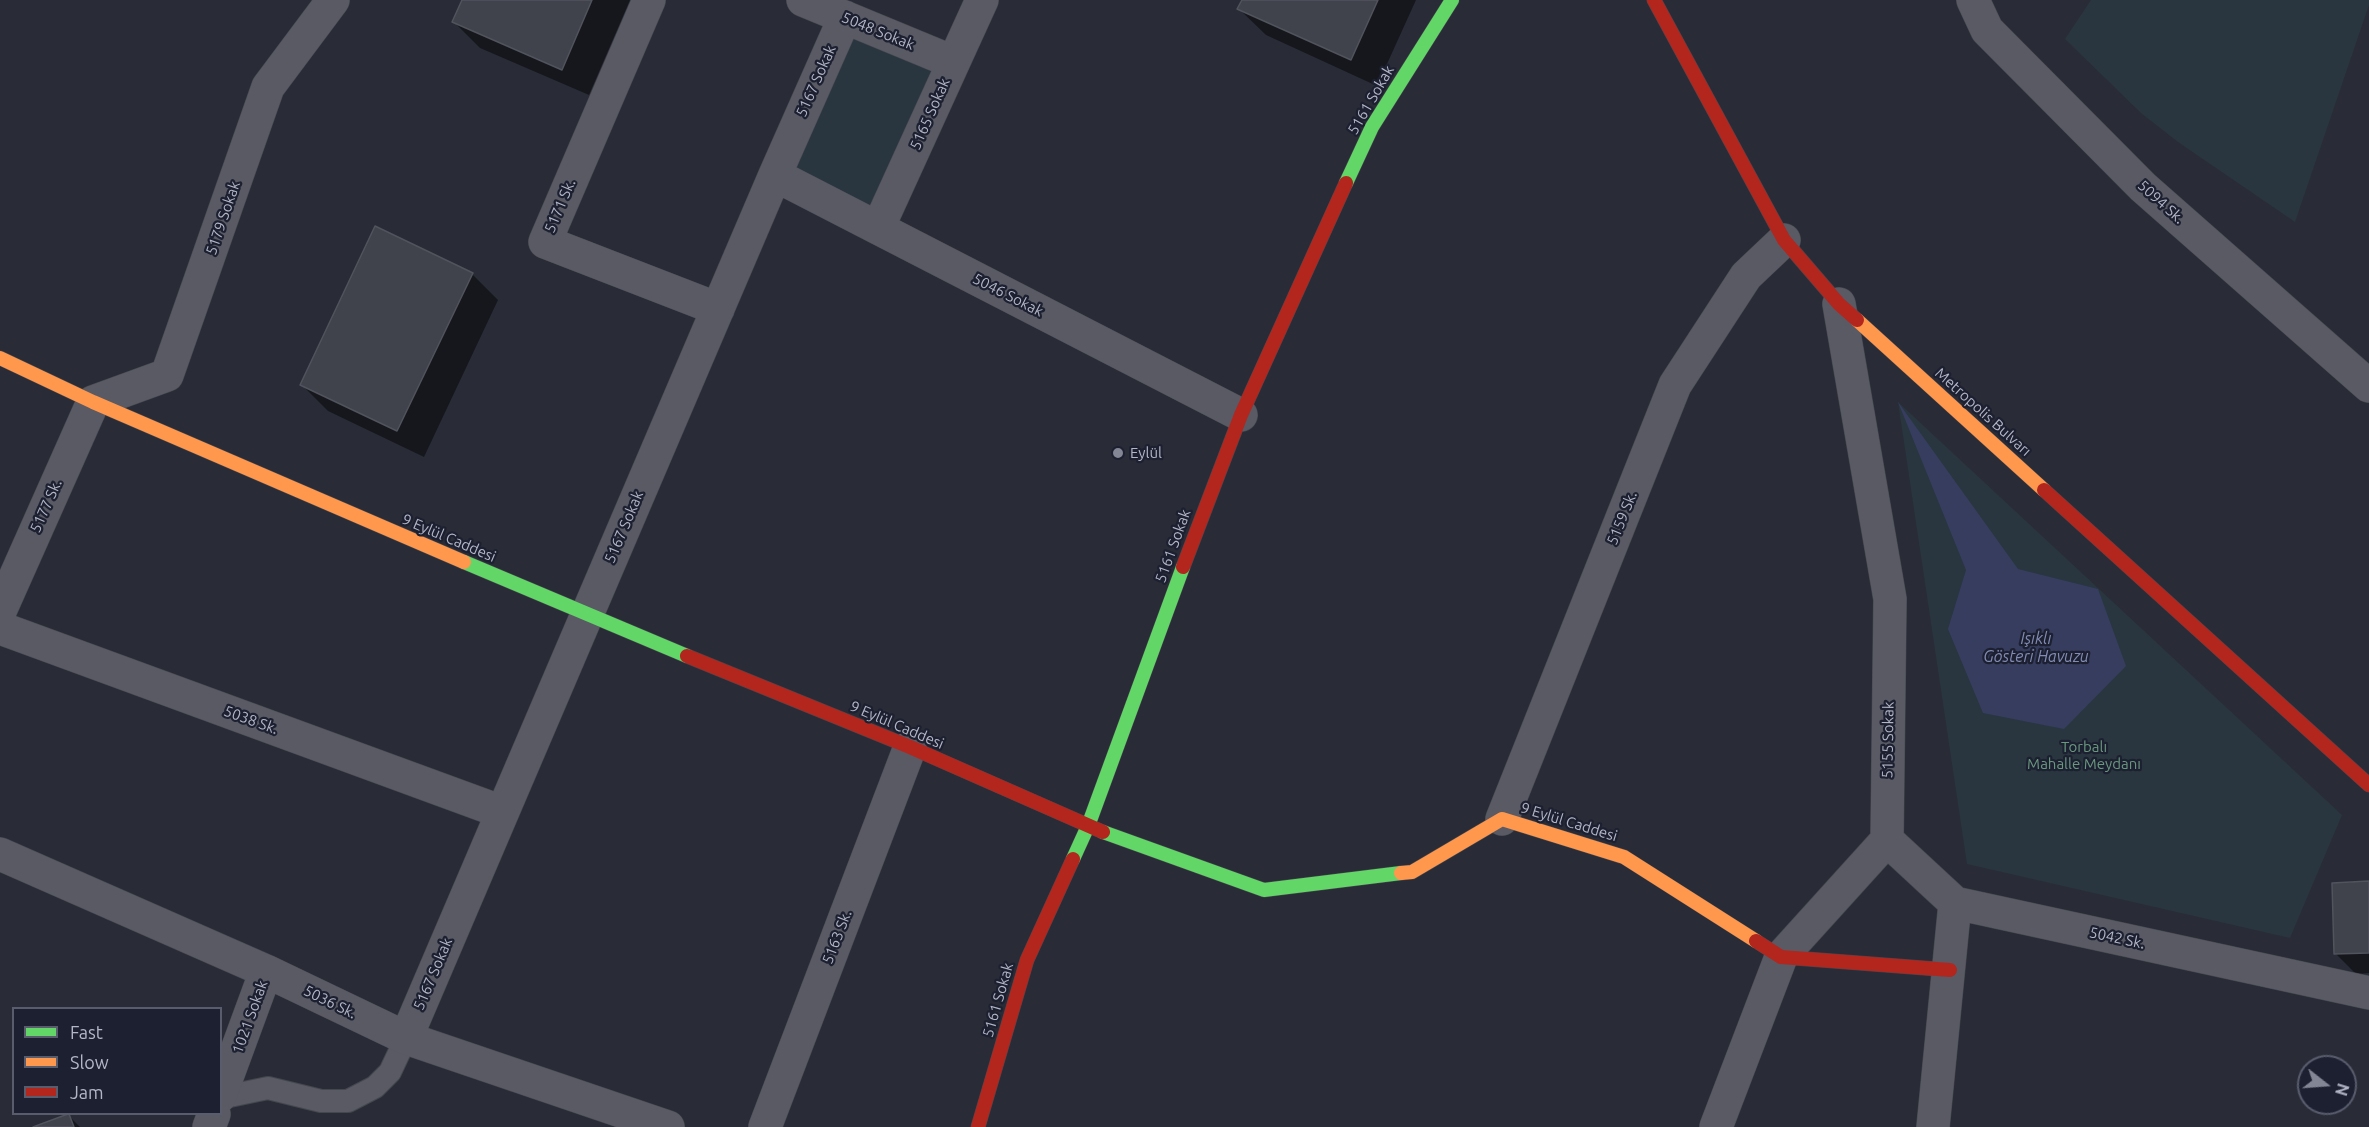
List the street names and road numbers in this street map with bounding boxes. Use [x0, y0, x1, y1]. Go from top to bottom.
street label: 5048 Sokak [839, 8, 917, 54]
street label: 5167 Sokak [792, 42, 840, 120]
street label: 5161 Sokak [1344, 62, 1398, 138]
street label: 5165 Sokak [906, 75, 954, 153]
street label: 5094 Sk. [2134, 176, 2188, 228]
street label: 5171 Sk. [541, 177, 579, 235]
street label: 5179 Sokak [202, 179, 244, 257]
street label: 5046 Sokak [970, 270, 1046, 320]
street label: Metropolis Bulvarı [1931, 364, 2035, 460]
street label: 5177 Sk. [26, 477, 66, 535]
street label: 5167 Sokak [601, 488, 647, 566]
street label: 5159 Sk. [1603, 488, 1641, 548]
street label: 5161 Sokak [1151, 507, 1195, 585]
street label: 9 Eylül Caddesi [399, 510, 499, 566]
street label: 9 Eylül Caddesi [847, 697, 947, 753]
street label: 5155 Sokak [1878, 701, 1898, 779]
street label: 5038 Sk. [221, 702, 281, 738]
street label: 9 Eylül Caddesi [1518, 799, 1620, 845]
street label: 5163 Sk. [818, 907, 856, 967]
street label: 5042 Sk. [2088, 923, 2146, 953]
street label: 5167 Sokak [410, 935, 456, 1013]
street label: 5161 Sokak [979, 961, 1017, 1039]
street label: 1021 Sokak [228, 978, 272, 1056]
street label: 5036 Sk. [301, 982, 359, 1022]

